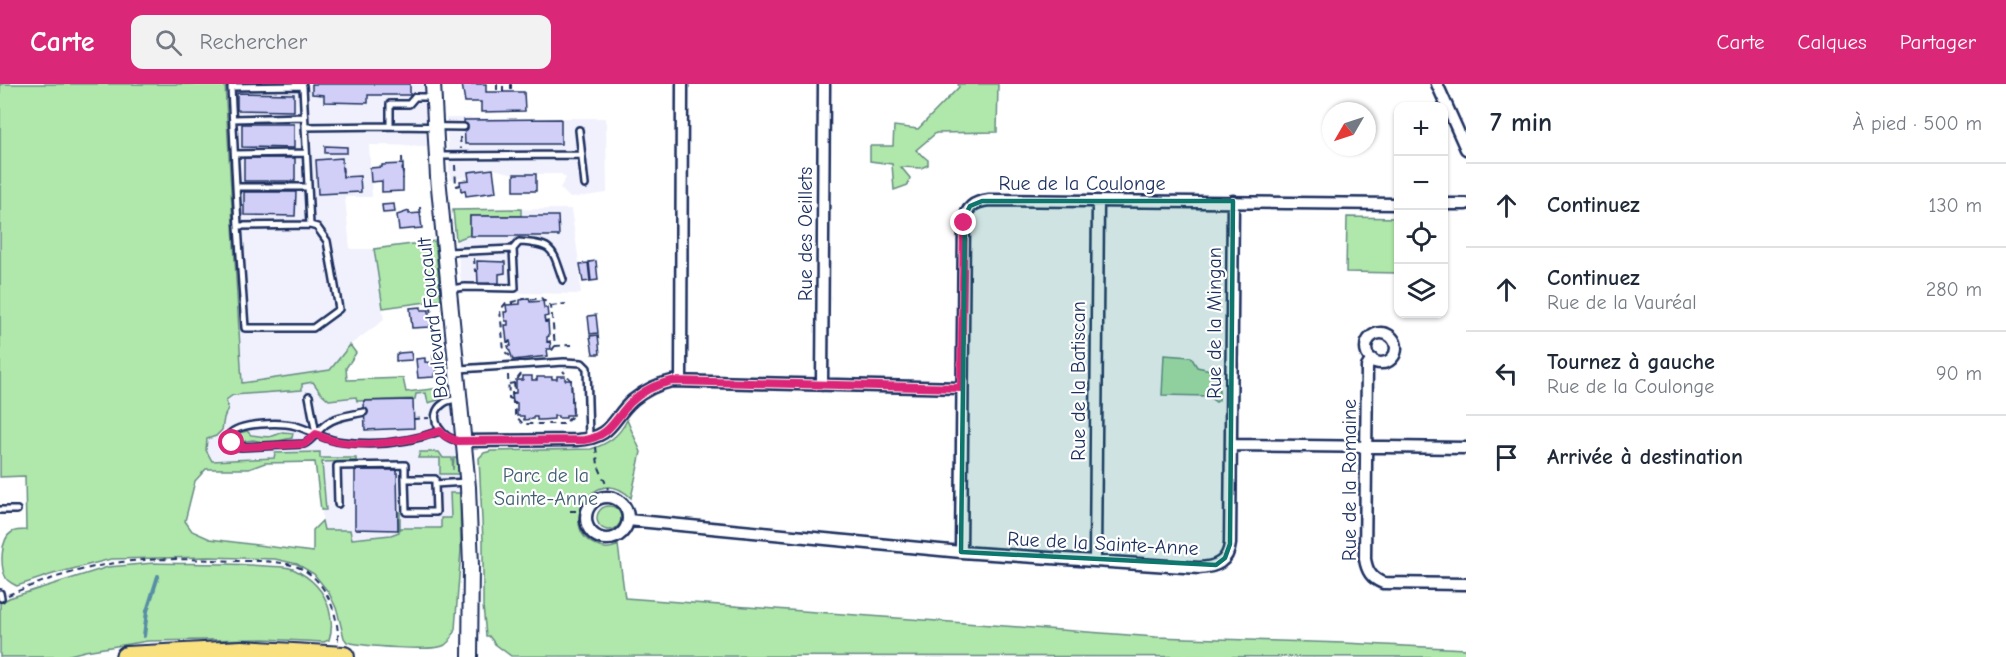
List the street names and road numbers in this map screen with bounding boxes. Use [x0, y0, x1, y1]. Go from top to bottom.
street label: Rue des Oeillets [794, 167, 817, 301]
street label: Rue de la Coulonge [998, 172, 1166, 195]
street label: Boulevard Foucault [412, 235, 452, 400]
street label: Rue de la Mingan [1203, 247, 1226, 399]
street label: Rue de la Batiscan [1067, 301, 1090, 461]
street label: Rue de la Romaine [1338, 399, 1361, 561]
street label: Rue de la Sainte-Anne [1007, 527, 1199, 560]

